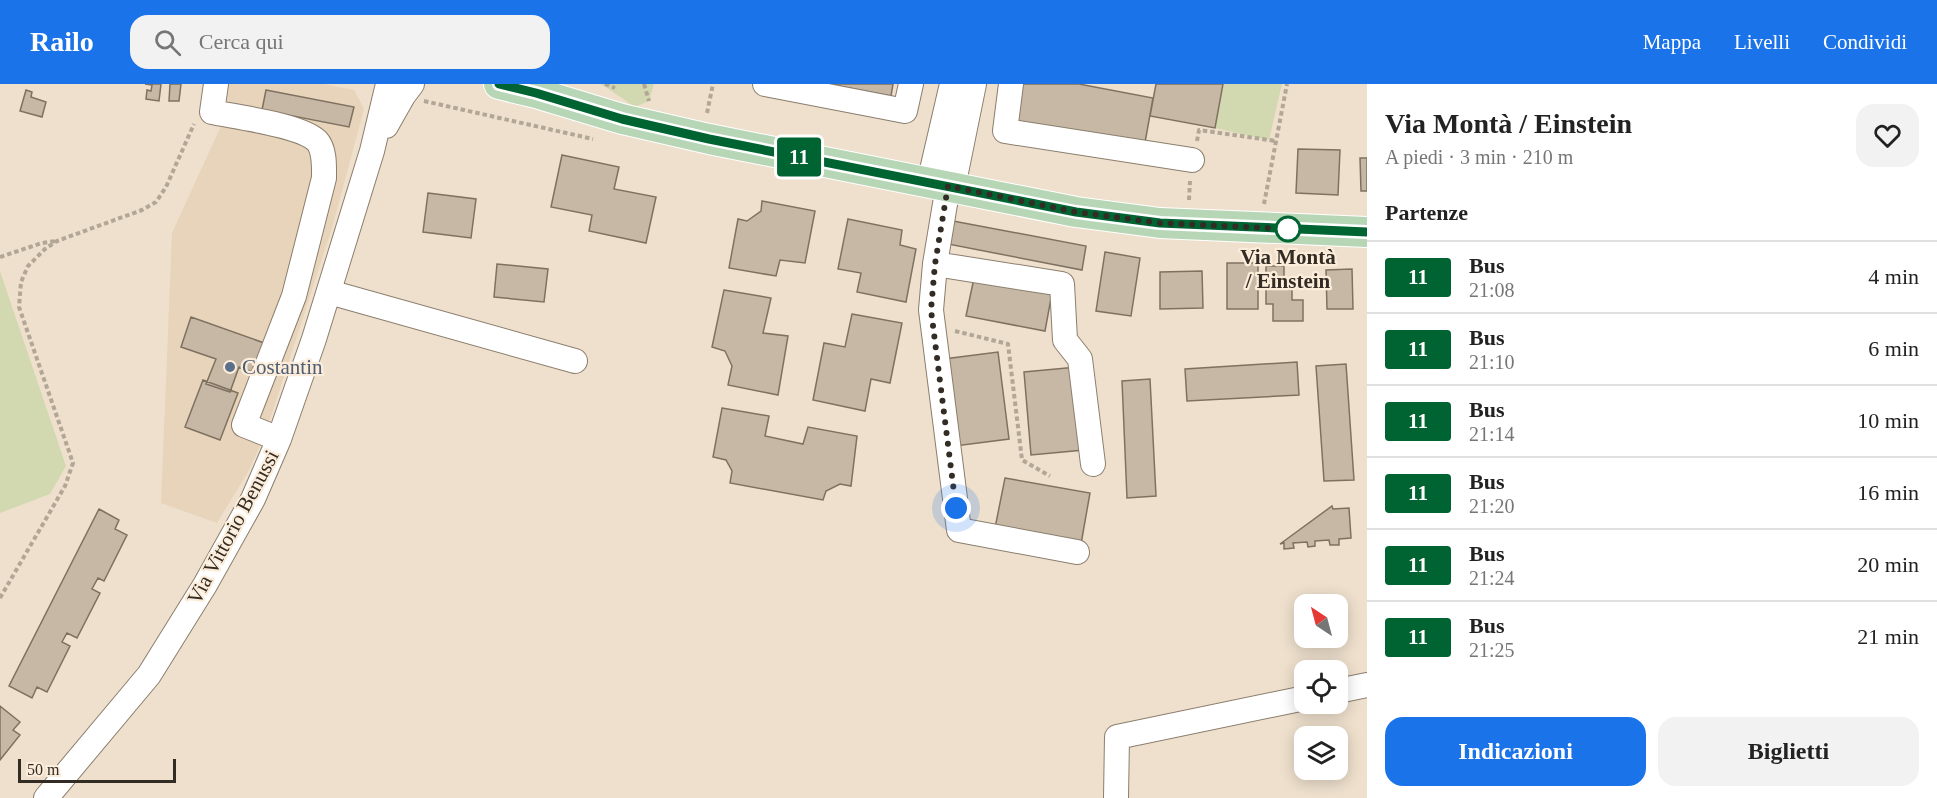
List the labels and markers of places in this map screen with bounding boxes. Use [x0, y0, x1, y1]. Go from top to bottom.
marker: Via Montà / Einstein [1275, 216, 1301, 242]
place label: Via Montà / Einstein [1240, 245, 1336, 293]
place label: Costantin [242, 355, 323, 379]
marker: Costantin [223, 360, 237, 374]

